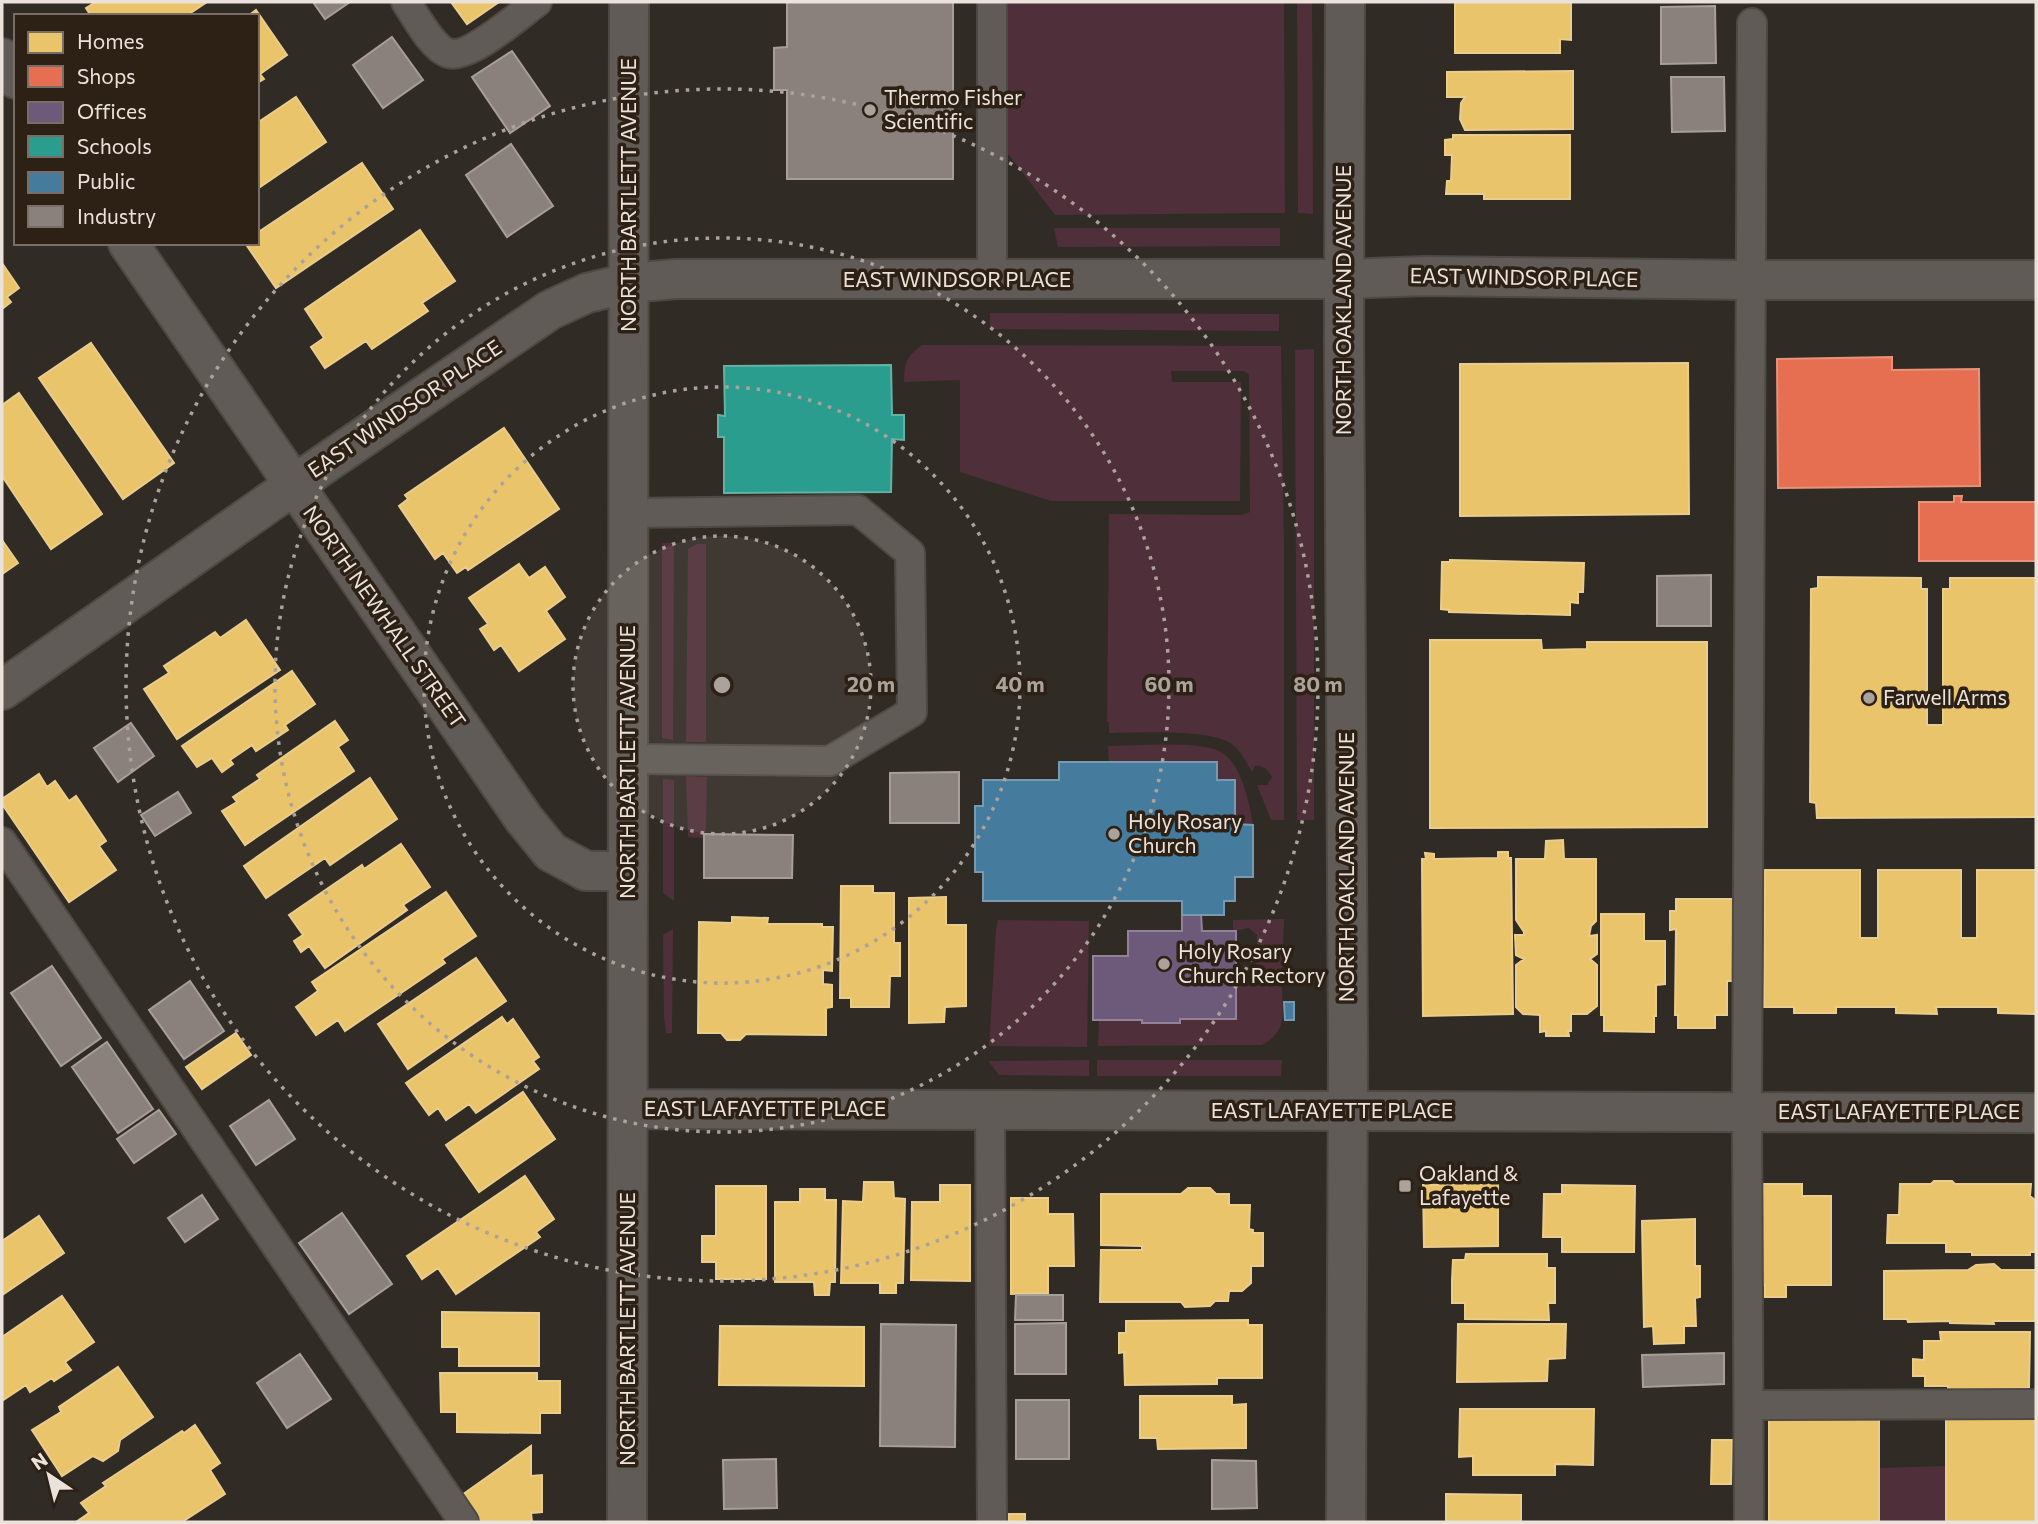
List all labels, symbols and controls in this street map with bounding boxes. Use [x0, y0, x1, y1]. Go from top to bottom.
legend [14, 14, 259, 245]
text: Homes [77, 28, 144, 53]
street label: NORTH BARTLETT AVENUE [615, 58, 640, 332]
text: Shops [77, 63, 136, 88]
place label: Thermo Fisher Scientific [884, 84, 1022, 133]
text: Offices [77, 98, 147, 123]
marker: Thermo Fisher Scientific [862, 102, 878, 118]
text: Schools [77, 133, 152, 158]
street label: NORTH OAKLAND AVENUE [1330, 165, 1355, 435]
text: Public [77, 168, 135, 193]
text: Industry [77, 203, 156, 228]
street label: EAST WINDSOR PLACE [1410, 262, 1639, 291]
street label: EAST WINDSOR PLACE [843, 266, 1071, 291]
street label: EAST WINDSOR PLACE [302, 333, 506, 482]
street label: NORTH NEWHALL STREET [299, 500, 472, 732]
street label: NORTH BARTLETT AVENUE [614, 625, 639, 899]
text: 20 m [847, 671, 895, 696]
text: 40 m [995, 671, 1045, 696]
text: 60 m [1144, 671, 1194, 696]
text: 80 m [1293, 671, 1343, 696]
centre of rings [710, 673, 734, 697]
place label: Farwell Arms [1883, 684, 2007, 709]
marker: Farwell Arms [1861, 690, 1877, 706]
street label: NORTH OAKLAND AVENUE [1333, 732, 1358, 1002]
place label: Holy Rosary Church [1128, 808, 1242, 857]
marker: Holy Rosary Church [1106, 826, 1122, 842]
place label: Holy Rosary Church Rectory [1178, 938, 1326, 987]
marker: Holy Rosary Church Rectory [1156, 956, 1172, 972]
street label: EAST LAFAYETTE PLACE [644, 1095, 886, 1120]
street label: EAST LAFAYETTE PLACE [1211, 1097, 1453, 1122]
street label: EAST LAFAYETTE PLACE [1778, 1098, 2020, 1123]
place label: Oakland & Lafayette [1419, 1160, 1519, 1209]
marker: Oakland & Lafayette [1397, 1178, 1413, 1194]
street label: NORTH BARTLETT AVENUE [614, 1192, 639, 1466]
north arrow [14, 1440, 84, 1510]
text: N [27, 1447, 51, 1474]

